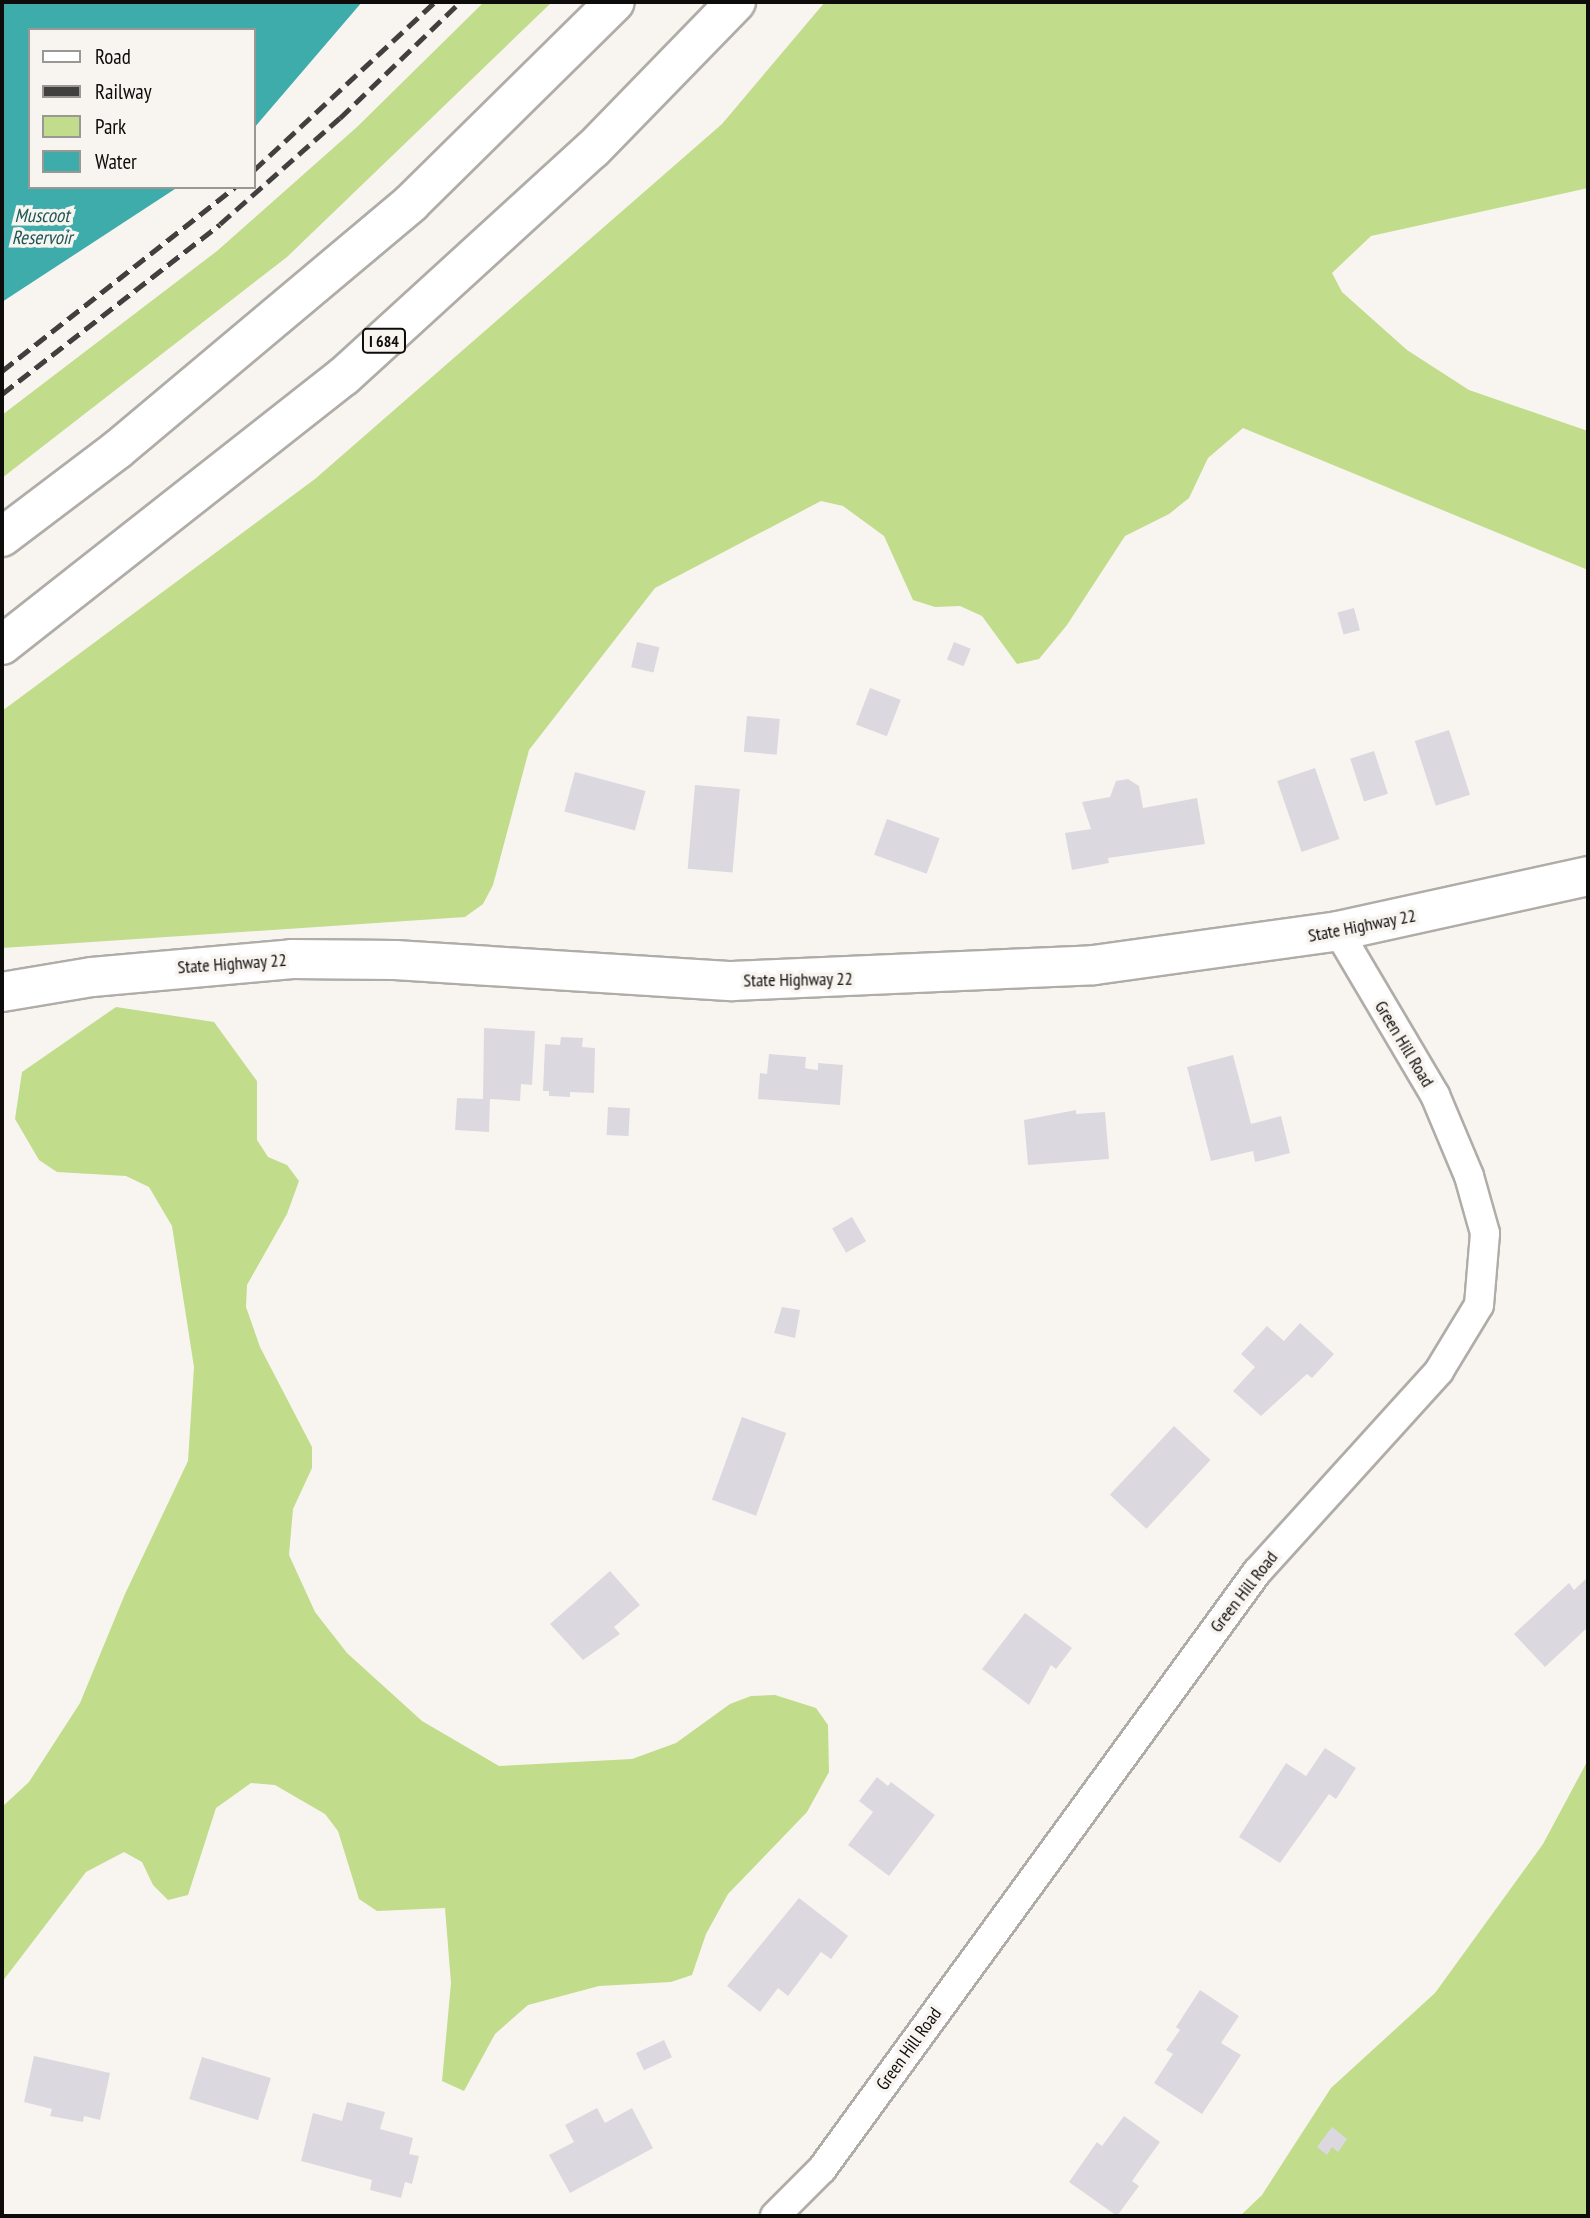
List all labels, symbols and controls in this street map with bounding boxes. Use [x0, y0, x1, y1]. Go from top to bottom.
legend [28, 28, 256, 189]
text: Road [95, 43, 131, 70]
text: Railway [95, 78, 152, 105]
text: Park [95, 113, 126, 140]
text: Water [95, 148, 137, 175]
water label: Muscoot Reservoir [12, 205, 72, 249]
road number: I 684 [361, 328, 407, 354]
street label: State Highway 22 [1306, 905, 1418, 947]
street label: State Highway 22 [176, 949, 288, 979]
street label: State Highway 22 [743, 968, 853, 992]
street label: Green Hill Road [1370, 997, 1438, 1091]
street label: Green Hill Road [1206, 1547, 1282, 1637]
street label: Green Hill Road [872, 2004, 946, 2094]

